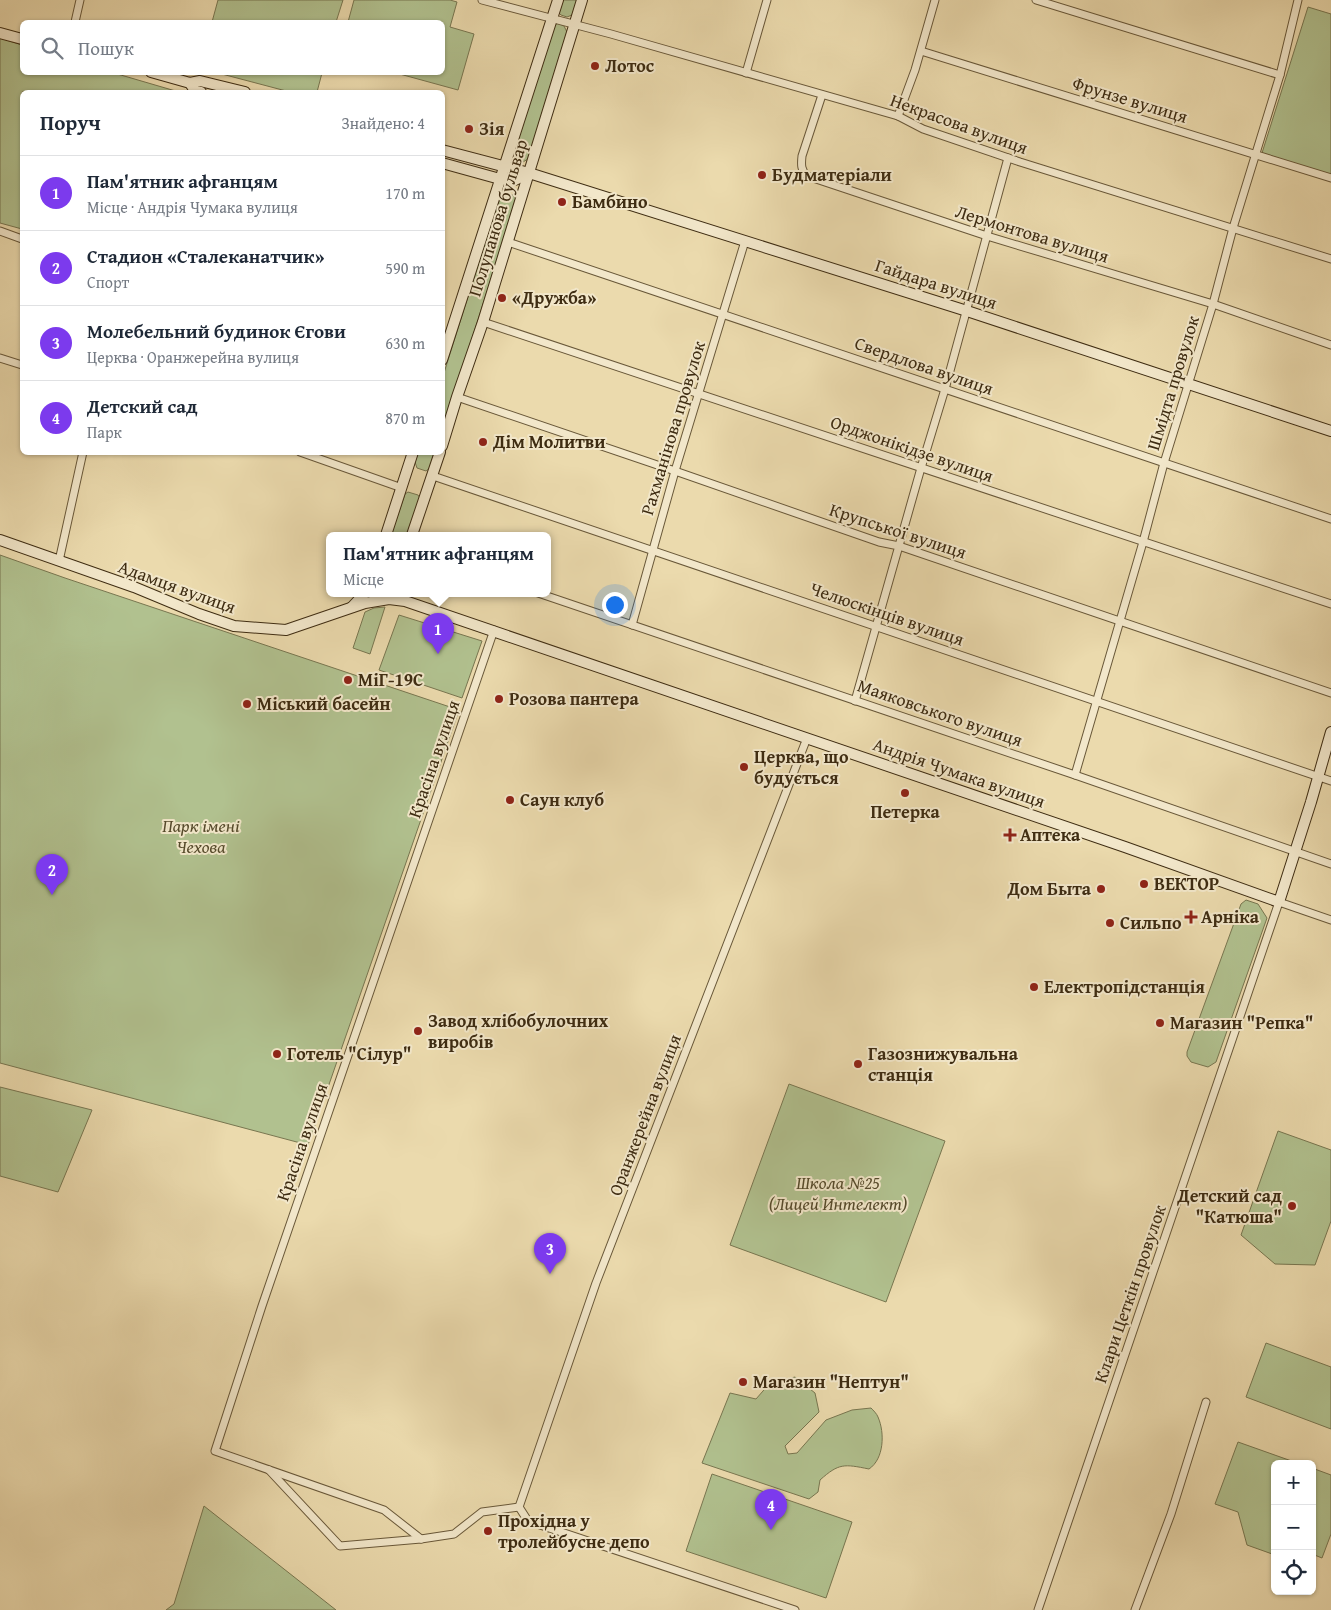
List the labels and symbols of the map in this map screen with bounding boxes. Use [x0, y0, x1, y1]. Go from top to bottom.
place label: Лотос [605, 52, 654, 79]
marker: Лотос [589, 60, 601, 72]
street label: Фрунзе вулиця [1069, 69, 1191, 130]
street label: Некрасова вулиця [887, 86, 1032, 161]
place label: Зія [479, 115, 505, 142]
marker: Зія [463, 123, 475, 135]
street label: Полупанова бульвар [461, 136, 534, 300]
place label: Будматеріали [772, 161, 892, 188]
marker: Будматеріали [756, 169, 768, 181]
place label: Бамбино [572, 188, 648, 215]
marker: Бамбино [556, 196, 568, 208]
street label: Лермонтова вулиця [952, 197, 1112, 270]
street label: Гайдара вулиця [872, 251, 1000, 316]
place label: «Дружба» [512, 284, 597, 311]
marker: «Дружба» [496, 292, 508, 304]
street label: Шмідта провулок [1139, 312, 1206, 453]
street label: Свердлова вулиця [851, 329, 997, 402]
street label: Рахманінова провулок [633, 337, 712, 518]
street label: Орджонікідзе вулиця [827, 408, 997, 489]
place label: Дім Молитви [492, 428, 606, 455]
marker: Дім Молитви [477, 436, 489, 448]
street label: Крупської вулиця [826, 496, 970, 565]
street label: Адамця вулиця [115, 553, 240, 620]
street label: Челюскінців вулиця [807, 575, 968, 653]
your location [602, 592, 628, 618]
pin: 1 [422, 613, 454, 654]
place label: МіГ-19С [358, 666, 423, 693]
street label: Маяковського вулиця [854, 672, 1026, 753]
marker: МіГ-19С [342, 674, 354, 686]
place label: Розова пантера [509, 685, 639, 712]
place label: Міський басейн [257, 690, 391, 717]
marker: Розова пантера [493, 693, 505, 705]
street label: Красіна вулиця [401, 696, 466, 822]
marker: Міський басейн [241, 698, 253, 710]
street label: Андрія Чумака вулиця [869, 730, 1049, 815]
place label: Церква, що будується [754, 743, 849, 791]
marker: Церква, що будується [738, 761, 750, 773]
place label: Саун клуб [520, 786, 604, 813]
marker: Петерка [899, 787, 911, 799]
marker: Саун клуб [504, 794, 516, 806]
place label: Петерка [870, 798, 940, 825]
park label: Парк імені Чехова [162, 812, 240, 860]
place label: Аптека [1020, 821, 1081, 848]
marker: Аптека [1004, 829, 1016, 841]
pin: 2 [36, 854, 68, 895]
place label: ВЕКТОР [1154, 870, 1219, 897]
place label: Дом Быта [1006, 875, 1092, 902]
marker: ВЕКТОР [1138, 878, 1150, 890]
marker: Дом Быта [1095, 883, 1107, 895]
place label: Арніка [1201, 903, 1260, 930]
place label: Сильпо [1120, 909, 1182, 936]
marker: Арніка [1185, 911, 1197, 923]
marker: Сильпо [1104, 917, 1116, 929]
place label: Електропідстанція [1044, 973, 1205, 1000]
marker: Електропідстанція [1028, 981, 1040, 993]
place label: Завод хлібобулочних виробів [428, 1007, 609, 1055]
place label: Магазин "Репка" [1170, 1009, 1313, 1036]
marker: Магазин "Репка" [1154, 1017, 1166, 1029]
marker: Завод хлібобулочних виробів [412, 1025, 424, 1037]
street label: Оранжерейна вулиця [601, 1030, 688, 1199]
place label: Готель "Сілур" [287, 1040, 411, 1067]
place label: Газознижувальна станція [868, 1040, 1019, 1088]
marker: Готель "Сілур" [271, 1048, 283, 1060]
marker: Газознижувальна станція [852, 1058, 864, 1070]
street label: Красіна вулиця [269, 1079, 334, 1205]
park label: Школа №25 (Лицей Интелект) [769, 1169, 907, 1217]
place label: Детский сад "Катюша" [1176, 1182, 1282, 1230]
street label: Клари Цеткін провулок [1086, 1200, 1173, 1387]
marker: Детский сад "Катюша" [1286, 1200, 1298, 1212]
pin: 3 [534, 1233, 566, 1274]
place label: Магазин "Нептун" [753, 1368, 909, 1395]
marker: Магазин "Нептун" [737, 1376, 749, 1388]
pin: 4 [755, 1489, 787, 1530]
place label: Прохідна у тролейбусне депо [498, 1507, 650, 1555]
marker: Прохідна у тролейбусне депо [482, 1525, 494, 1537]

